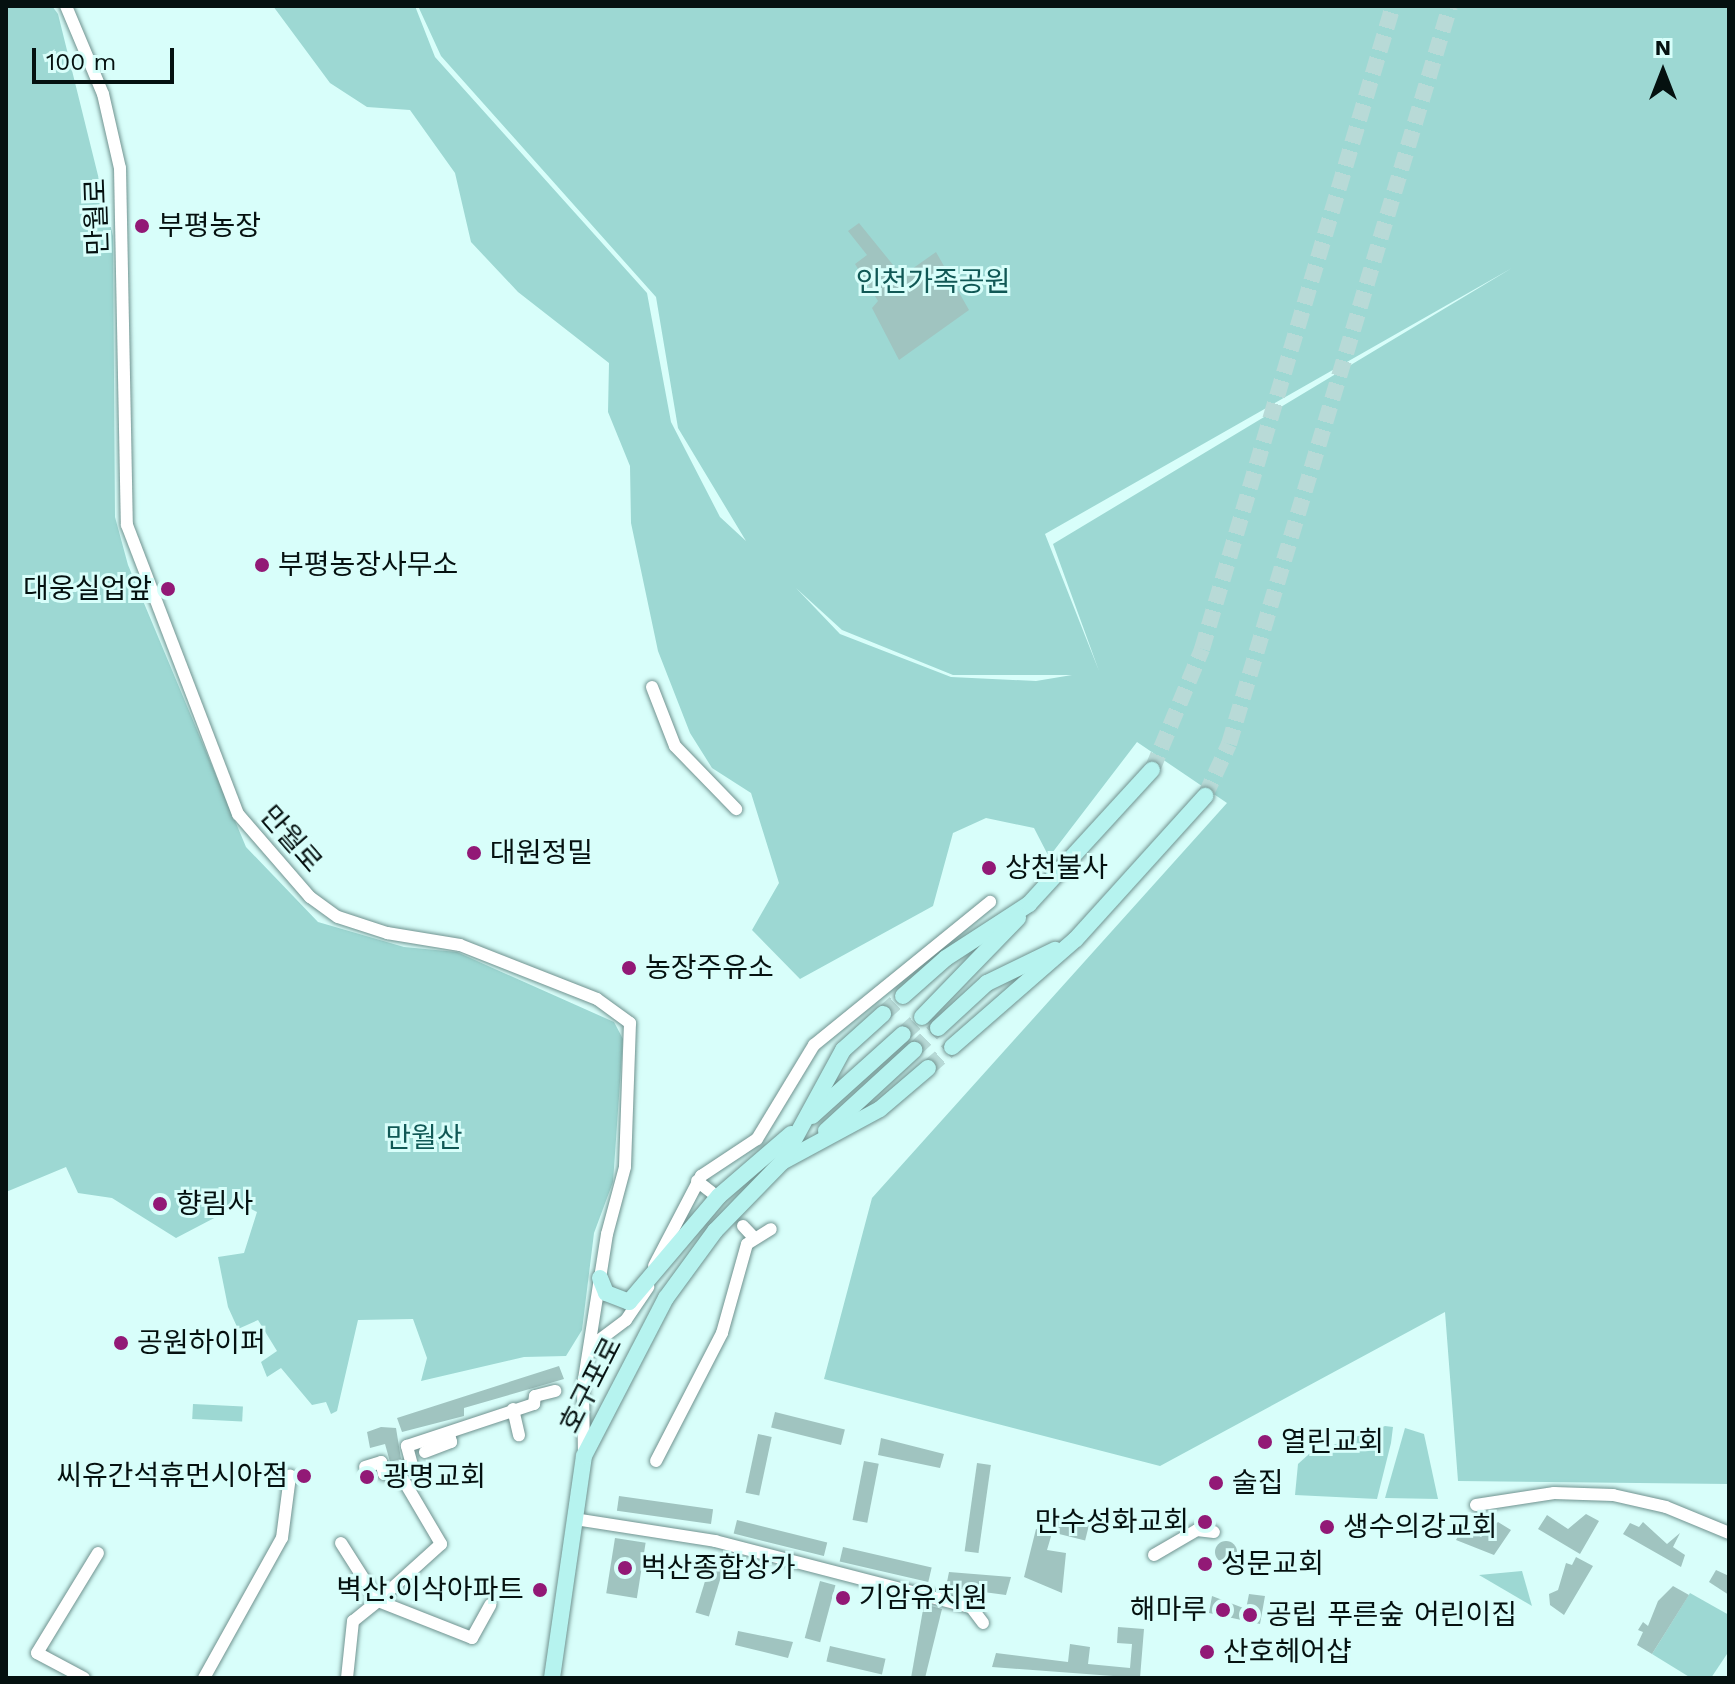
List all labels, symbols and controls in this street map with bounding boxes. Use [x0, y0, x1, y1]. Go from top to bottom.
scale bar [36, 32, 178, 82]
north arrow [1623, 32, 1703, 112]
text: N [1655, 35, 1671, 60]
text: 100 m [46, 48, 116, 76]
street label: 만월로 [79, 178, 115, 256]
place label: 부평농장 [158, 209, 261, 243]
marker: 부평농장 [133, 217, 151, 235]
park label: 인천가족공원 [856, 265, 1010, 299]
place label: 부평농장사무소 [278, 548, 458, 582]
marker: 부평농장사무소 [253, 556, 271, 574]
place label: 대웅실업앞 [23, 572, 152, 606]
marker: 대웅실업앞 [159, 580, 177, 598]
street label: 만월로 [253, 799, 329, 879]
place label: 대원정밀 [490, 836, 593, 870]
marker: 대원정밀 [465, 844, 483, 862]
place label: 상천불사 [1005, 851, 1108, 885]
marker: 상천불사 [980, 859, 998, 877]
place label: 농장주유소 [645, 951, 774, 985]
marker: 농장주유소 [620, 959, 638, 977]
park label: 만월산 [385, 1121, 463, 1155]
place label: 향림사 [176, 1187, 253, 1221]
marker: 향림사 [151, 1195, 169, 1213]
place label: 공원하이퍼 [137, 1326, 266, 1360]
street label: 호구포로 [553, 1331, 629, 1439]
marker: 공원하이퍼 [112, 1334, 130, 1352]
place label: 열린교회 [1281, 1425, 1384, 1459]
marker: 열린교회 [1256, 1433, 1274, 1451]
place label: 씨유간석휴먼시아점 [56, 1459, 288, 1493]
place label: 광명교회 [383, 1460, 486, 1494]
place label: 술집 [1232, 1466, 1284, 1500]
marker: 씨유간석휴먼시아점 [295, 1467, 313, 1485]
marker: 광명교회 [358, 1468, 376, 1486]
marker: 술집 [1207, 1474, 1225, 1492]
place label: 만수성화교회 [1034, 1505, 1189, 1539]
place label: 생수의강교회 [1343, 1510, 1498, 1544]
marker: 만수성화교회 [1196, 1513, 1214, 1531]
marker: 생수의강교회 [1318, 1518, 1336, 1536]
place label: 성문교회 [1221, 1547, 1324, 1581]
place label: 벅산종합상가 [641, 1551, 796, 1585]
marker: 성문교회 [1196, 1555, 1214, 1573]
marker: 벅산종합상가 [616, 1559, 634, 1577]
place label: 벽산.이삭아파트 [336, 1573, 524, 1607]
marker: 벽산.이삭아파트 [531, 1581, 549, 1599]
place label: 기암유치원 [859, 1581, 988, 1615]
marker: 기암유치원 [834, 1589, 852, 1607]
place label: 해마루 [1130, 1593, 1207, 1627]
place label: 공립 푸른숲 어린이집 [1266, 1598, 1517, 1632]
marker: 해마루 [1214, 1601, 1232, 1619]
marker: 공립 푸른숲 어린이집 [1241, 1606, 1259, 1624]
place label: 산호헤어샵 [1223, 1635, 1352, 1669]
marker: 산호헤어샵 [1198, 1643, 1216, 1661]

